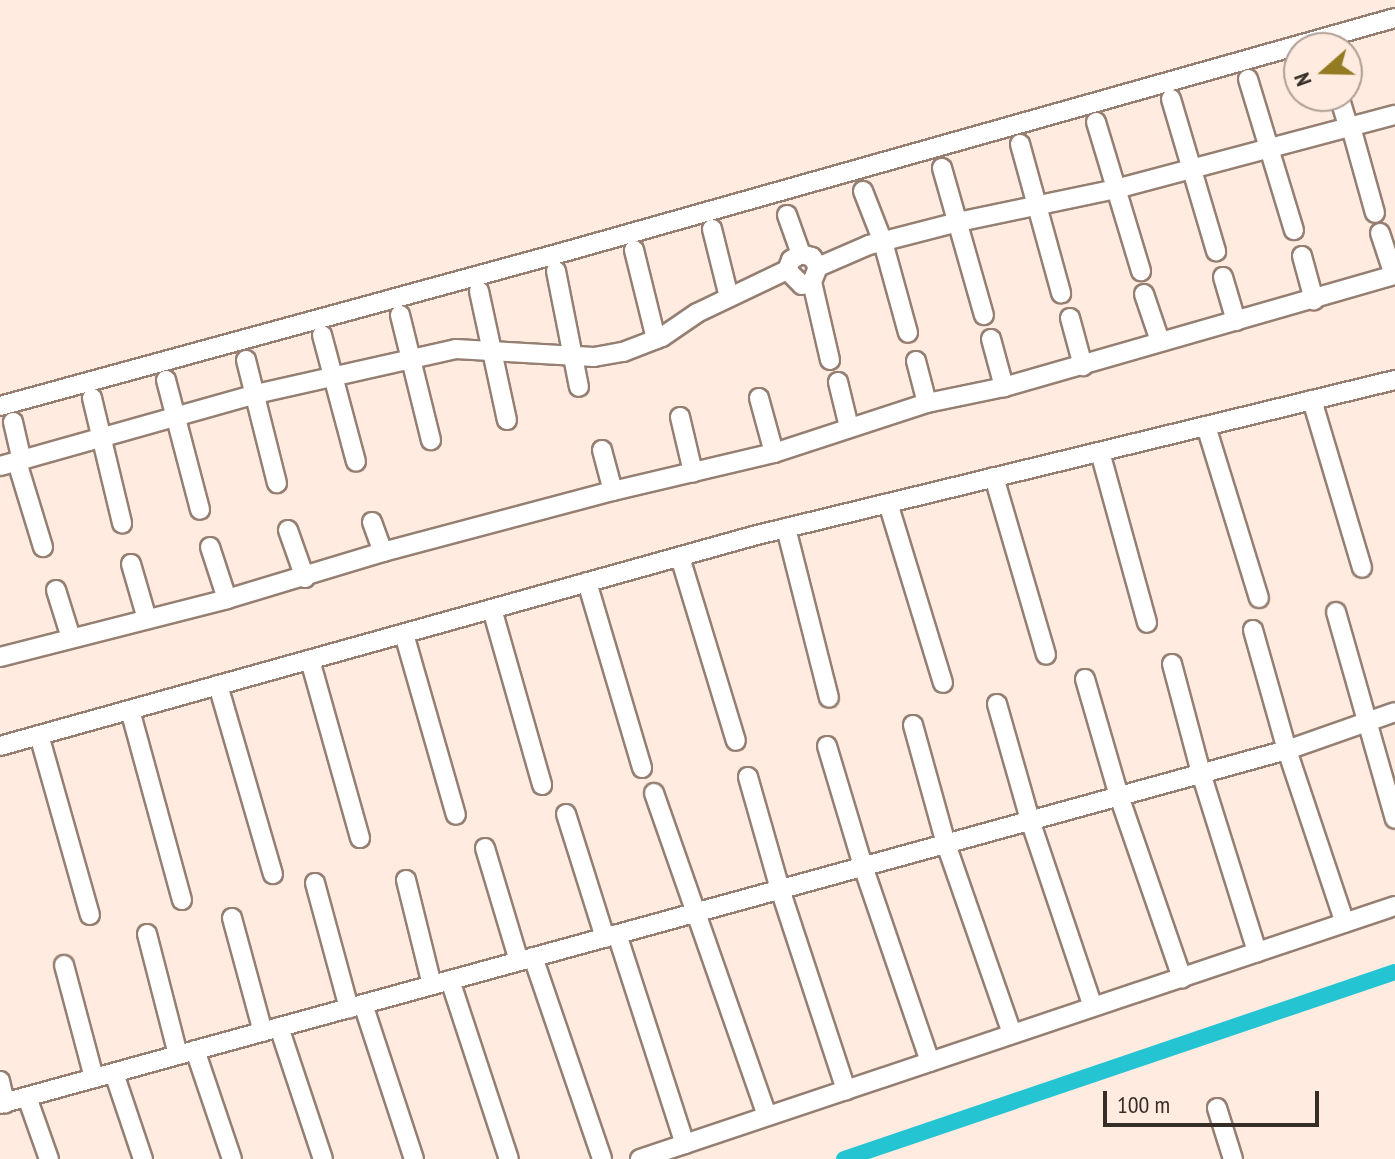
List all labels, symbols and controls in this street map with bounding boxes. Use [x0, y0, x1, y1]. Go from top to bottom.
north arrow [1283, 32, 1363, 112]
text: N [1287, 69, 1318, 90]
scale bar [1107, 1075, 1323, 1125]
text: 100 m [1117, 1089, 1170, 1120]

